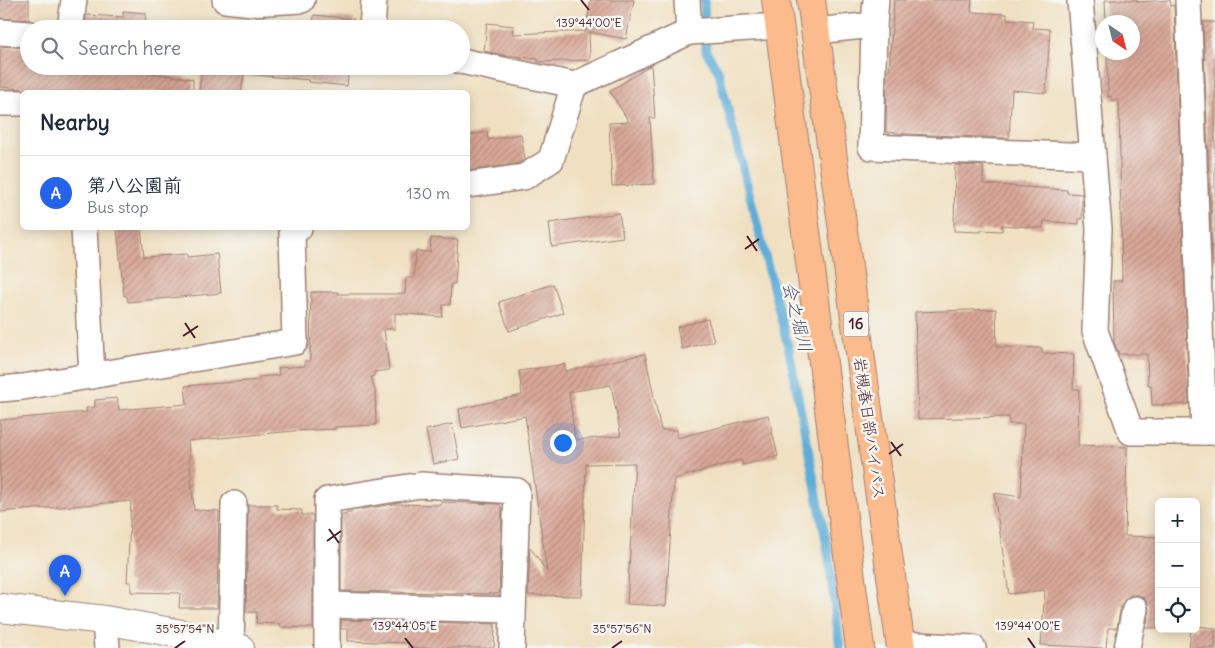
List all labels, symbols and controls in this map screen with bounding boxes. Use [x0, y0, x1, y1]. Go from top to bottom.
text: 139°44'00"E [556, 15, 622, 30]
north arrow [1095, 15, 1140, 60]
search box [20, 20, 470, 75]
icon: search [38, 34, 66, 62]
text: Search here [78, 36, 181, 60]
text: Nearby [40, 109, 110, 136]
text: 第八公園前 [87, 173, 182, 197]
text: A [51, 183, 61, 203]
text: 130 m [406, 183, 450, 203]
text: Bus stop [87, 197, 149, 217]
water label: 会之堀川 [778, 279, 817, 355]
road number: 16 [844, 312, 868, 336]
street label: 岩槻春日部バイパス [850, 355, 890, 501]
your location [550, 430, 576, 456]
map controls [1155, 498, 1200, 633]
button: + [1155, 498, 1200, 543]
button: − [1155, 543, 1200, 588]
pin: A [49, 555, 81, 596]
button: locate [1155, 588, 1200, 633]
text: 139°44'05"E [373, 618, 437, 633]
text: 139°44'00"E [995, 618, 1061, 633]
text: 35°57'54"N [155, 621, 215, 636]
text: 35°57'56"N [592, 621, 652, 636]

